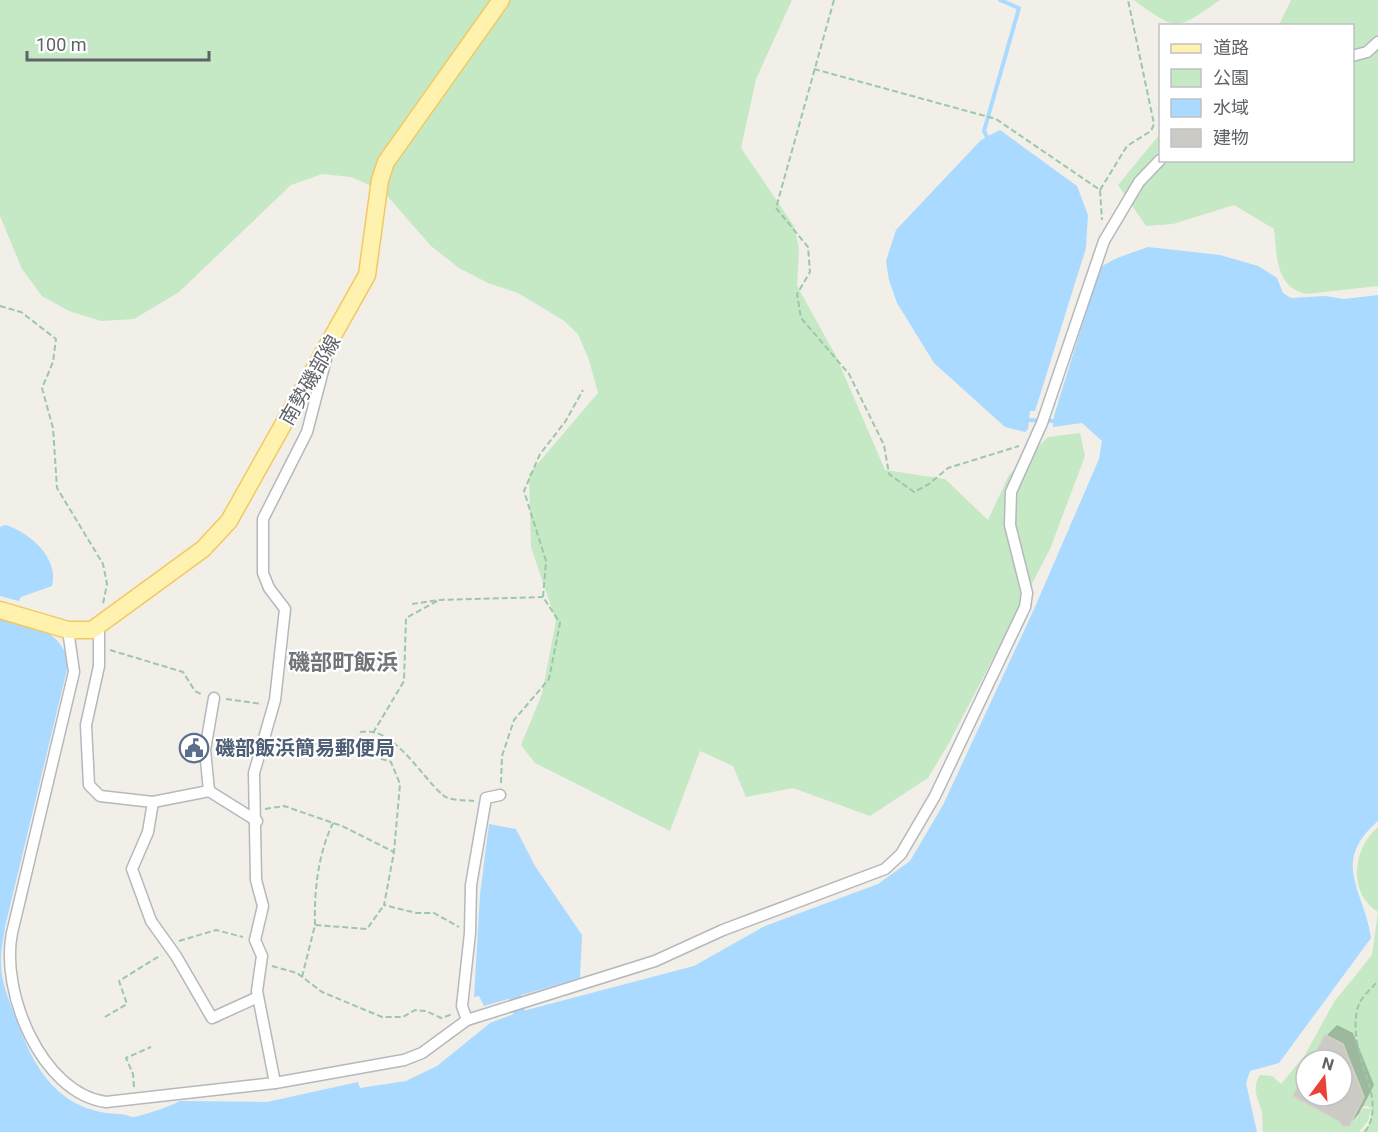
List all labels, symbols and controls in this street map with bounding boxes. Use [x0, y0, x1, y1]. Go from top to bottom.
scale bar [27, 24, 208, 62]
legend [1159, 24, 1354, 162]
text: 100 m [36, 34, 87, 55]
text: 道路 [1213, 37, 1249, 58]
text: 公園 [1213, 67, 1249, 88]
text: 水域 [1213, 97, 1249, 118]
text: 建物 [1213, 127, 1249, 148]
street label: 南勢磯部線 [275, 331, 345, 429]
district label: 磯部町飯浜 [288, 650, 398, 675]
public building icon: 磯部飯浜簡易郵便局 [178, 732, 210, 764]
place label: 磯部飯浜簡易郵便局 [215, 736, 395, 760]
north arrow [1294, 1048, 1354, 1108]
text: N [1320, 1053, 1336, 1075]

